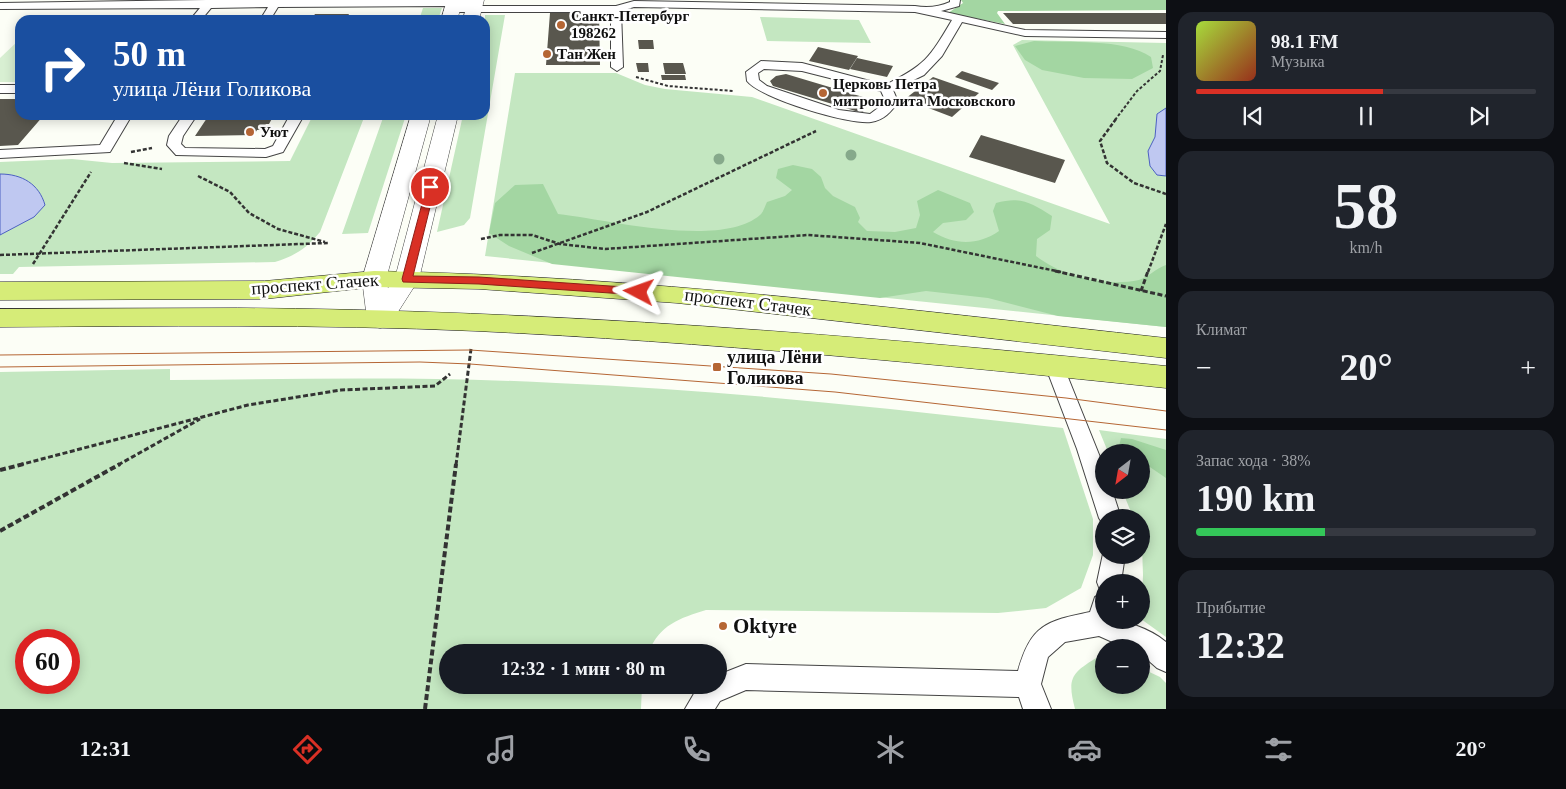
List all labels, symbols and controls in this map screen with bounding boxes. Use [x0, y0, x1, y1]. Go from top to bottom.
place label: Санкт-Петербург 198262 [571, 8, 689, 41]
marker: Санкт-Петербург 198262 [555, 19, 567, 31]
text: 98.1 FM [1271, 31, 1339, 52]
icon: right [30, 35, 95, 100]
text: 50 m [113, 35, 186, 74]
place label: Тан Жен [557, 46, 616, 62]
marker: Тан Жен [541, 48, 553, 60]
text: Музыка [1271, 53, 1325, 70]
text: улица Лёни Голикова [113, 76, 311, 101]
place label: Церковь Петра митрополита Московского [833, 76, 1016, 109]
marker: Церковь Петра митрополита Московского [817, 87, 829, 99]
icon: previous [1239, 102, 1267, 130]
icon: pause [1352, 102, 1380, 130]
icon: next [1465, 102, 1493, 130]
place label: Уют [260, 124, 289, 140]
marker: Уют [244, 126, 256, 138]
pin [409, 166, 451, 208]
text: 58 [1334, 170, 1399, 242]
icon: arrive [416, 173, 444, 201]
text: km/h [1350, 239, 1382, 256]
position arrow [612, 265, 664, 317]
street label: проспект Стачек [251, 270, 380, 298]
street label: проспект Стачек [684, 284, 813, 320]
text: Климат [1196, 321, 1247, 338]
text: 20° [1339, 346, 1393, 388]
place label: улица Лёни Голикова [727, 347, 822, 388]
text: − [1196, 352, 1212, 383]
text: + [1520, 352, 1536, 383]
marker: улица Лёни Голикова [711, 361, 723, 373]
north arrow [1095, 444, 1150, 499]
map controls [1095, 444, 1150, 694]
text: Запас хода · 38% [1196, 452, 1311, 469]
text: 190 km [1196, 477, 1315, 519]
button: layers [1095, 509, 1150, 564]
button: + [1095, 574, 1150, 629]
text: Прибытие [1196, 599, 1266, 616]
place label: Oktyre [733, 614, 797, 638]
marker: Oktyre [717, 620, 729, 632]
text: 12:32 [1196, 624, 1285, 666]
speed limit sign: 60 [15, 629, 80, 694]
button: − [1095, 639, 1150, 694]
text: 12:32 · 1 мин · 80 m [501, 658, 665, 679]
icon: directions [290, 732, 325, 767]
icon: music [484, 732, 519, 767]
icon: phone [679, 732, 714, 767]
icon: climate [873, 732, 908, 767]
icon: car [1067, 732, 1102, 767]
icon: filters [1261, 732, 1296, 767]
text: 12:31 [80, 736, 131, 761]
text: 20° [1455, 736, 1486, 761]

